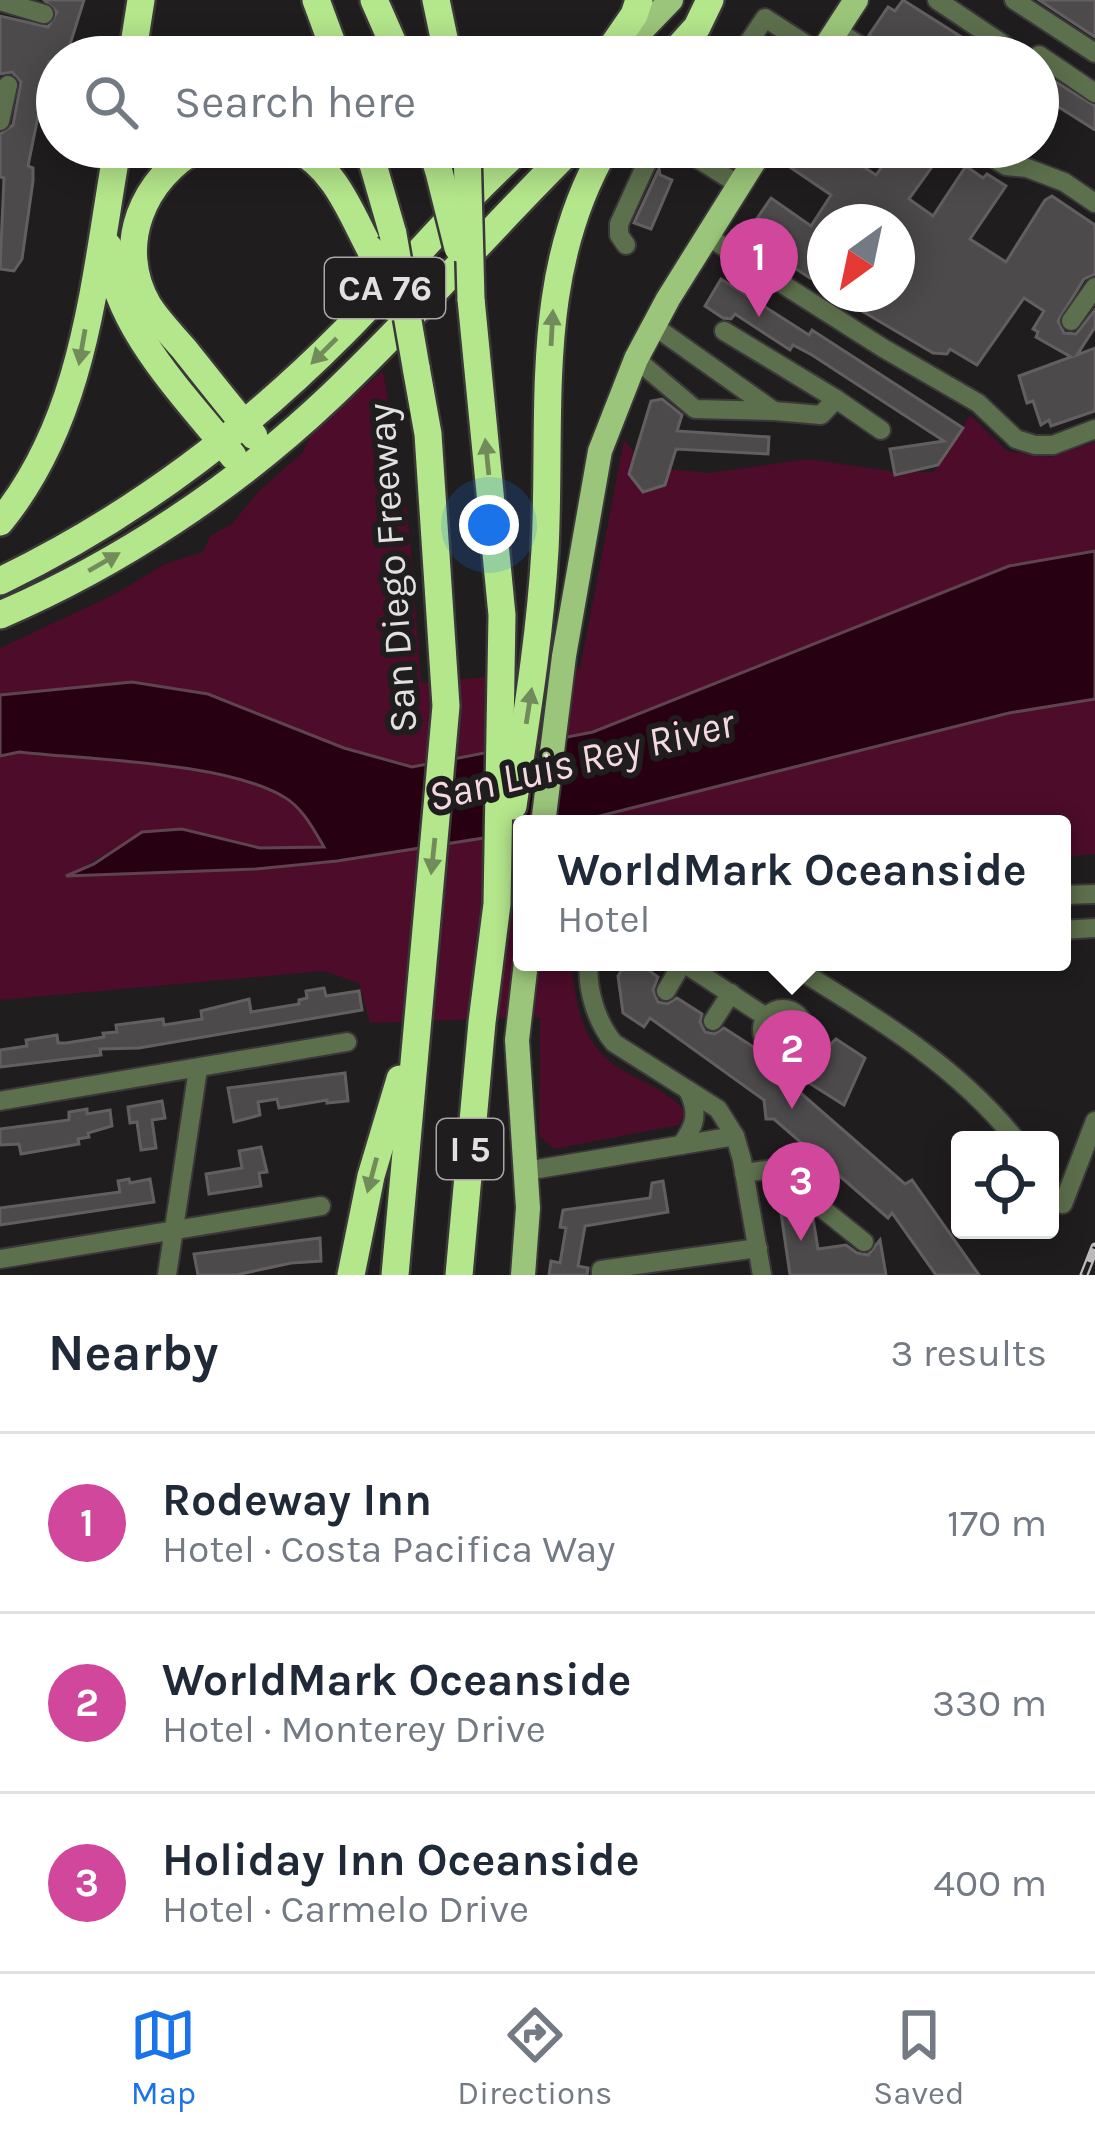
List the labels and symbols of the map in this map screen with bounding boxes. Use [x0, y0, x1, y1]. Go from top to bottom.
north arrow [807, 204, 915, 312]
pin: 1 [720, 218, 798, 317]
road number: CA 76 [325, 258, 445, 318]
one-way arrow [543, 308, 562, 346]
one-way arrow [72, 329, 90, 367]
one-way arrow [310, 337, 339, 365]
street label: San Diego Freeway [358, 402, 426, 734]
one-way arrow [477, 438, 496, 475]
your location [459, 495, 519, 555]
one-way arrow [87, 552, 121, 573]
one-way arrow [519, 687, 538, 724]
water label: San Luis Rey River [423, 697, 741, 822]
one-way arrow [424, 837, 443, 875]
pin: 2 [753, 1010, 831, 1109]
road number: I 5 [437, 1119, 503, 1179]
pin: 3 [762, 1142, 840, 1241]
one-way arrow [362, 1157, 381, 1194]

